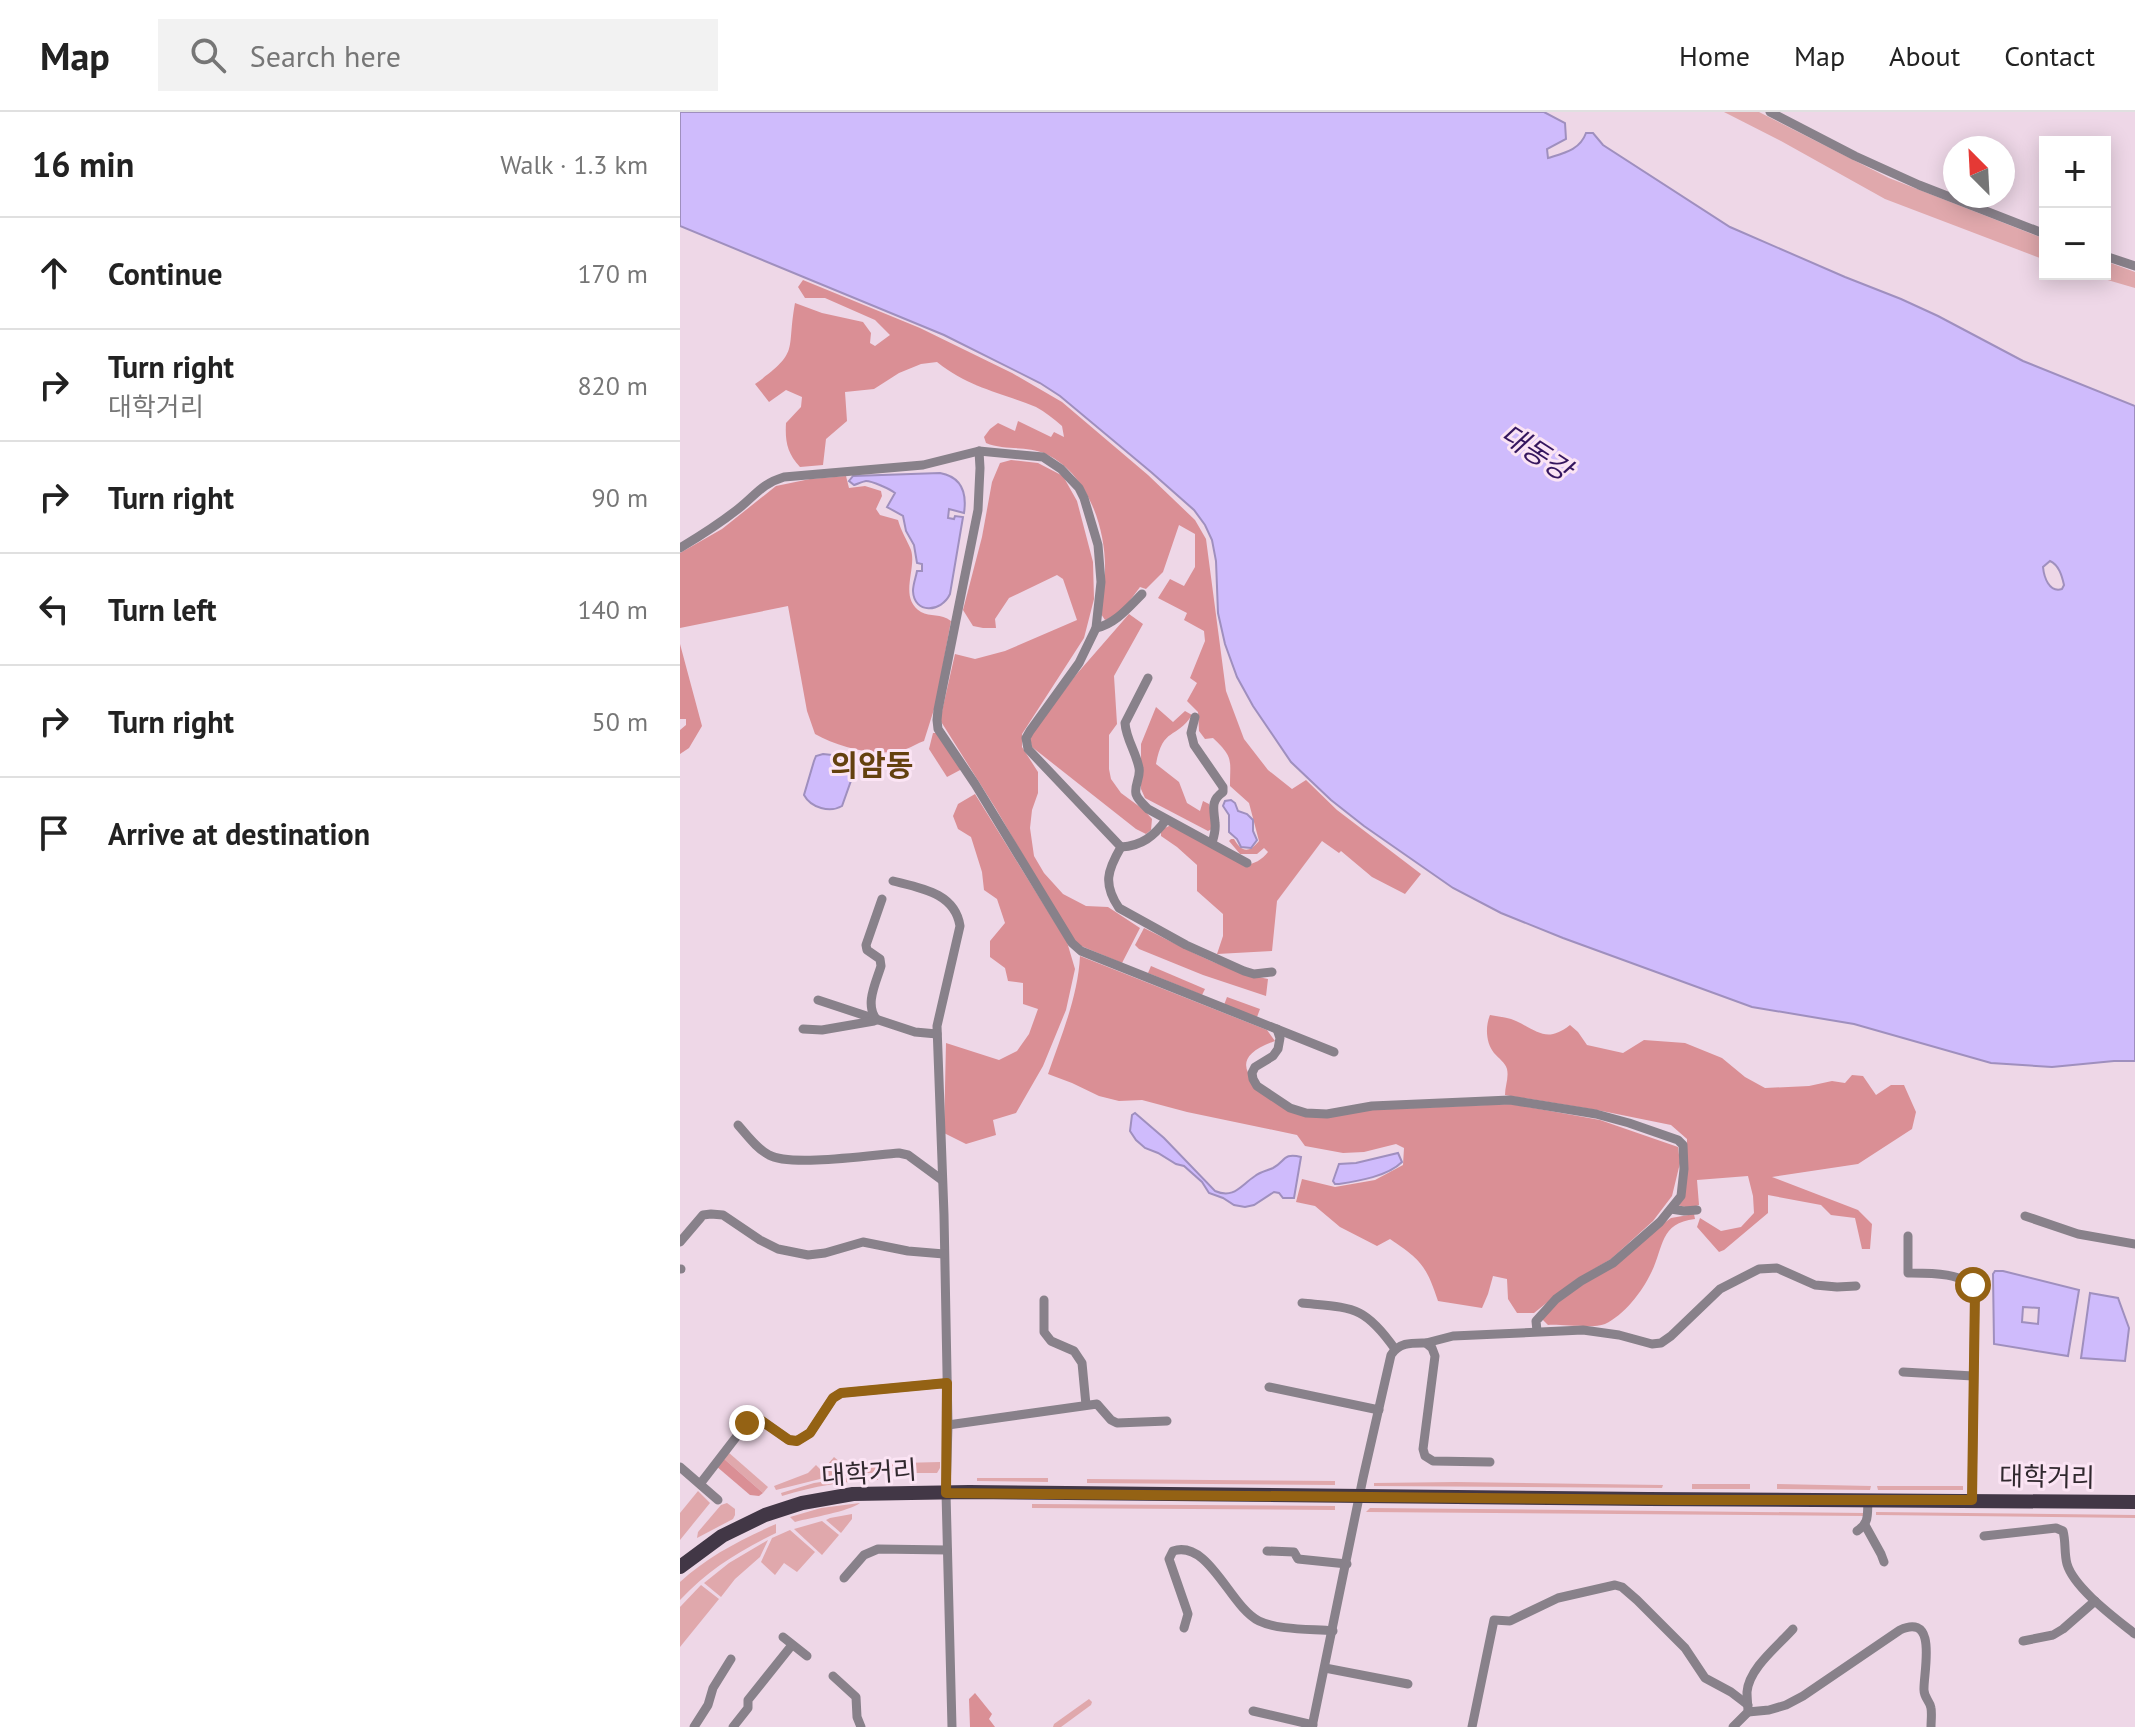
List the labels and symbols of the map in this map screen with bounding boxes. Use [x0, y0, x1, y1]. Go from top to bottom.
north arrow [1943, 136, 2015, 208]
water label: 대동강 [1494, 415, 1581, 490]
district label: 의암동 [831, 745, 913, 784]
route start [1955, 1267, 1991, 1303]
route end [729, 1405, 765, 1441]
street label: 대학거리 [820, 1453, 918, 1492]
street label: 대학거리 [1999, 1459, 2095, 1494]

